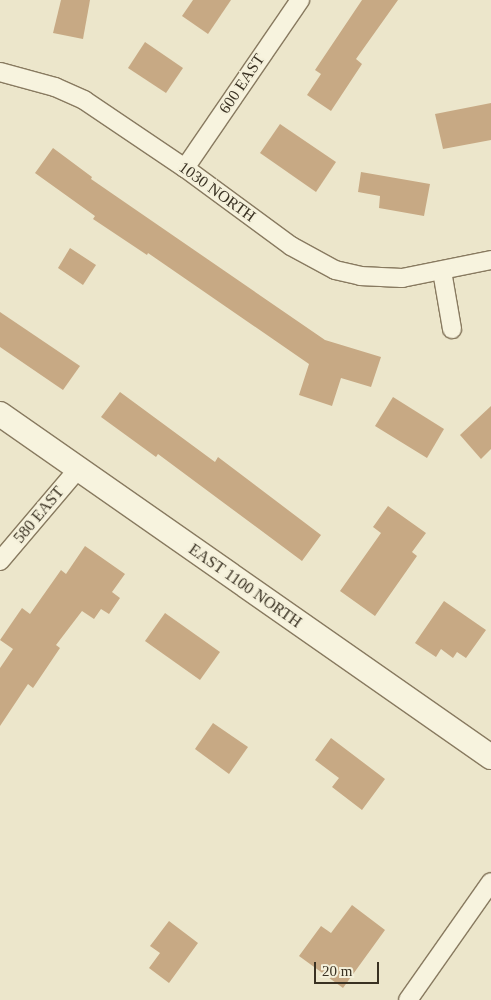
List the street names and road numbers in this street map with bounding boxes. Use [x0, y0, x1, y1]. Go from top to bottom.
street label: 600 EAST [215, 50, 269, 118]
street label: 1030 NORTH [175, 158, 259, 226]
street label: 580 EAST [10, 483, 68, 547]
street label: EAST 1100 NORTH [185, 540, 305, 632]

